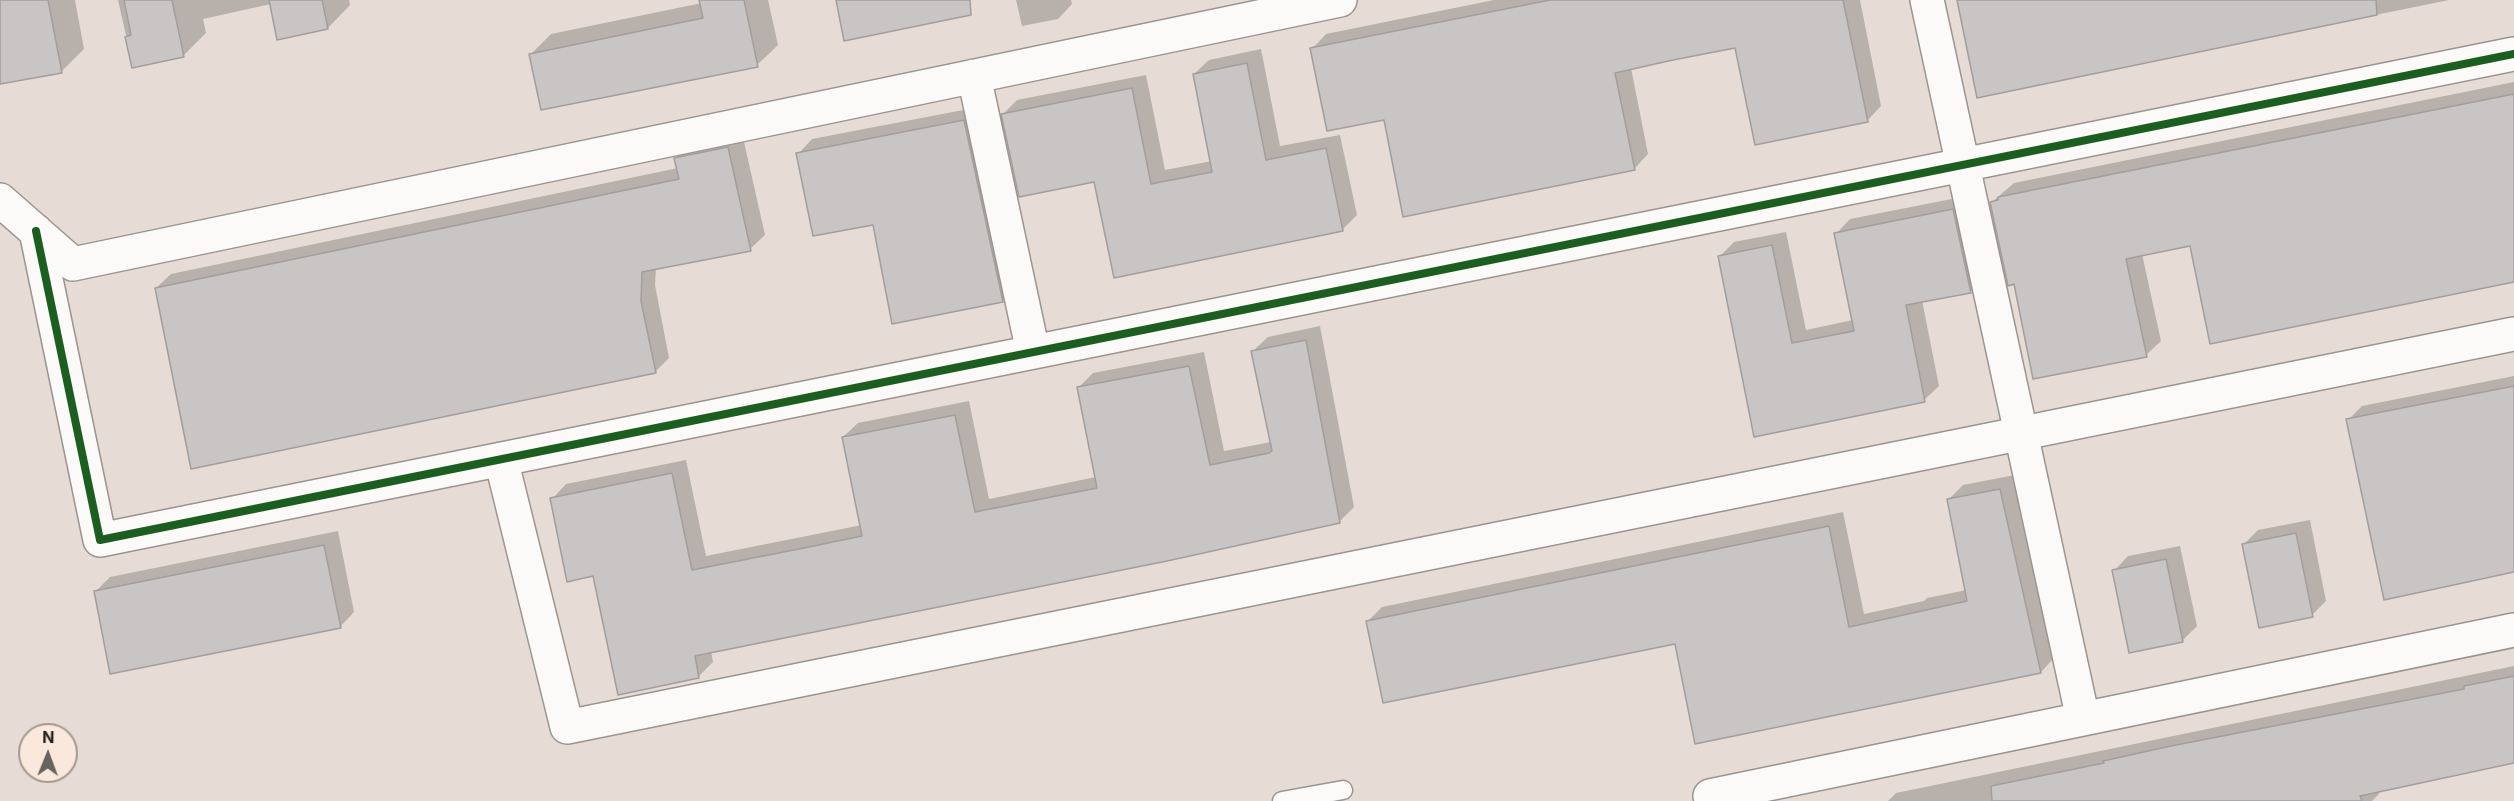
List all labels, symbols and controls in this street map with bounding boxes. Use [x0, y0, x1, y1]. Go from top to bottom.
north arrow [18, 723, 78, 783]
text: N [42, 727, 55, 747]

